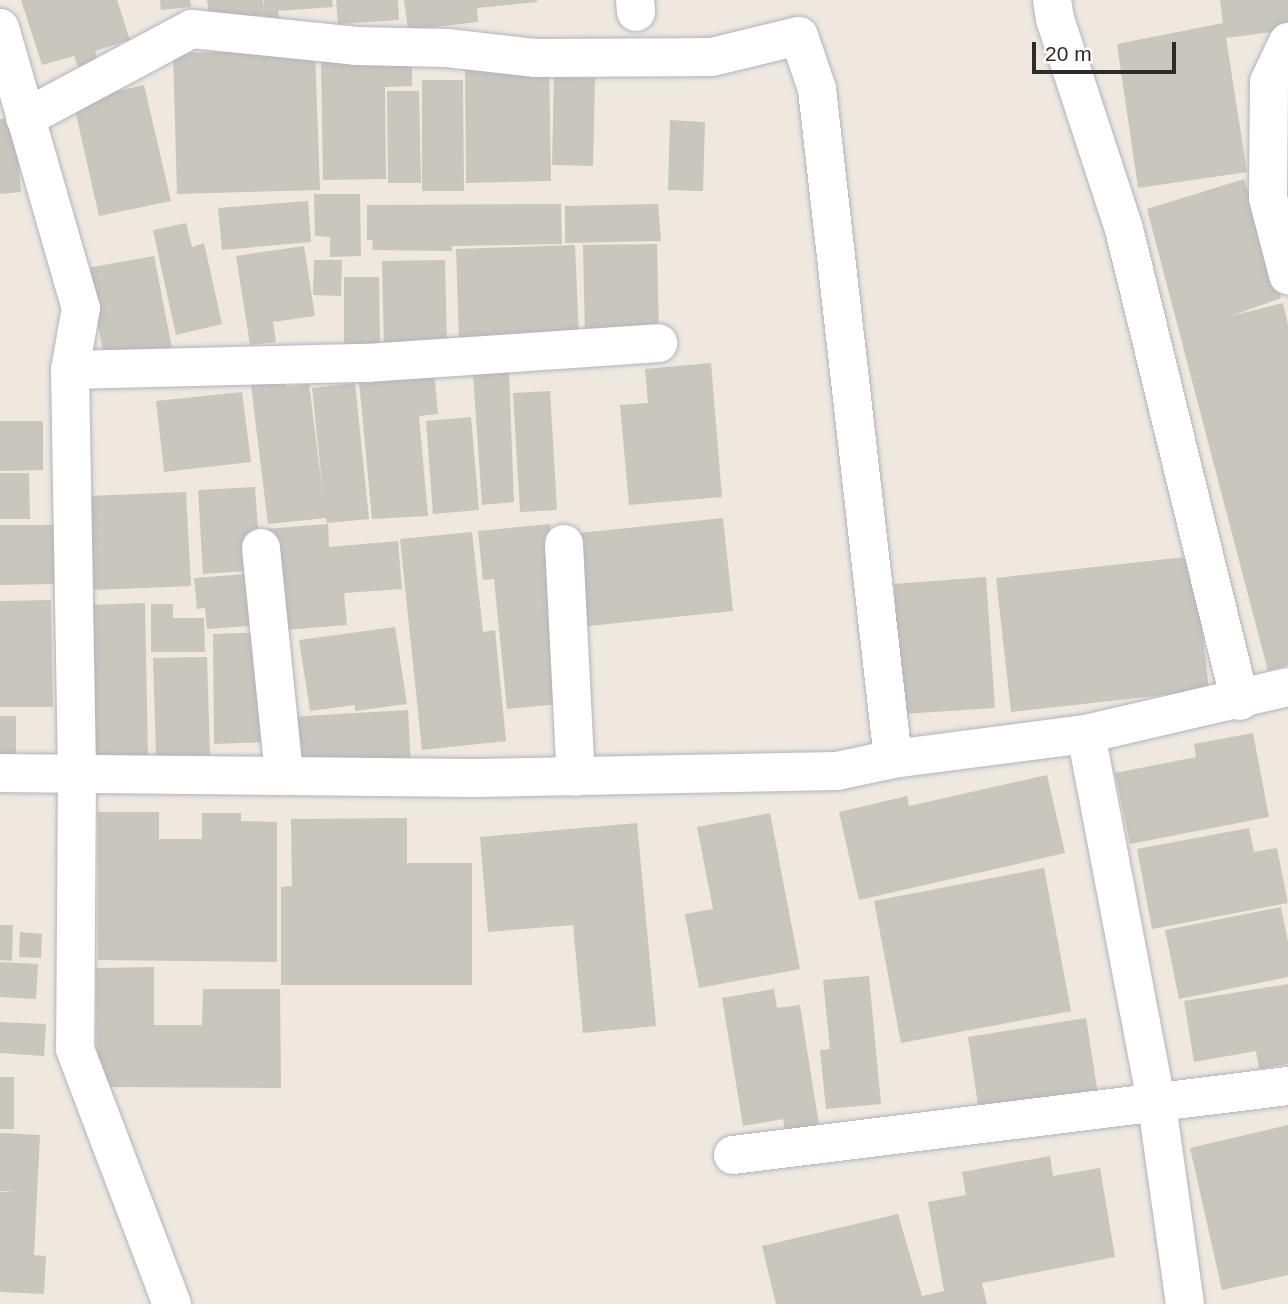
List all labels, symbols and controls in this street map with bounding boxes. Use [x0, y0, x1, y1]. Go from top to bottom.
scale bar [1036, 28, 1180, 72]
text: 20 m [1045, 42, 1092, 65]

